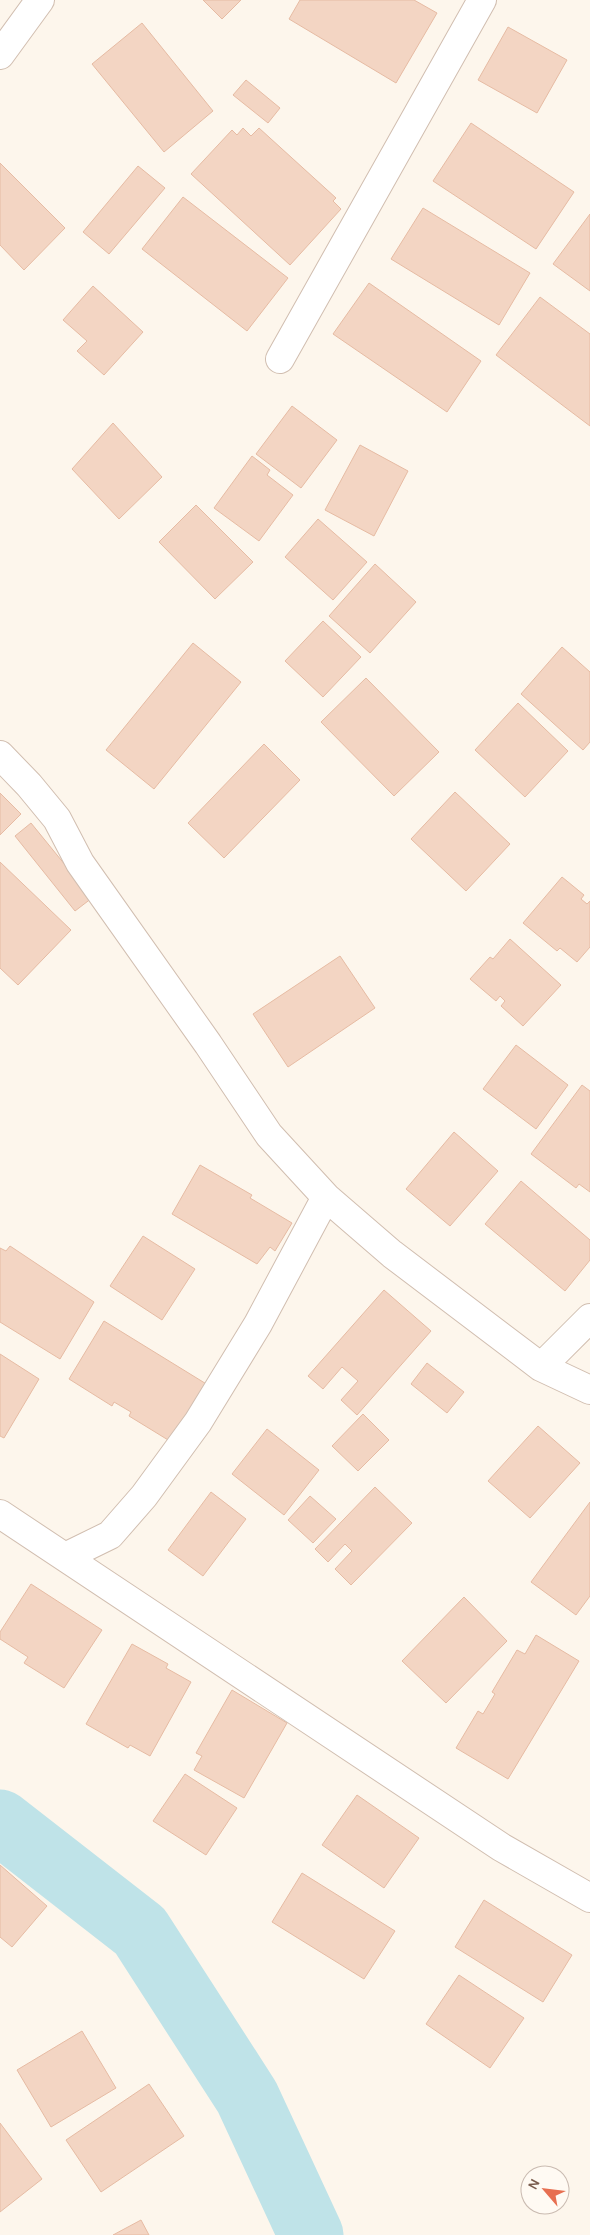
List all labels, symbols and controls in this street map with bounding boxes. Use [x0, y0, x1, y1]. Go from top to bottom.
north arrow [520, 2165, 570, 2215]
text: N [524, 2176, 544, 2193]

